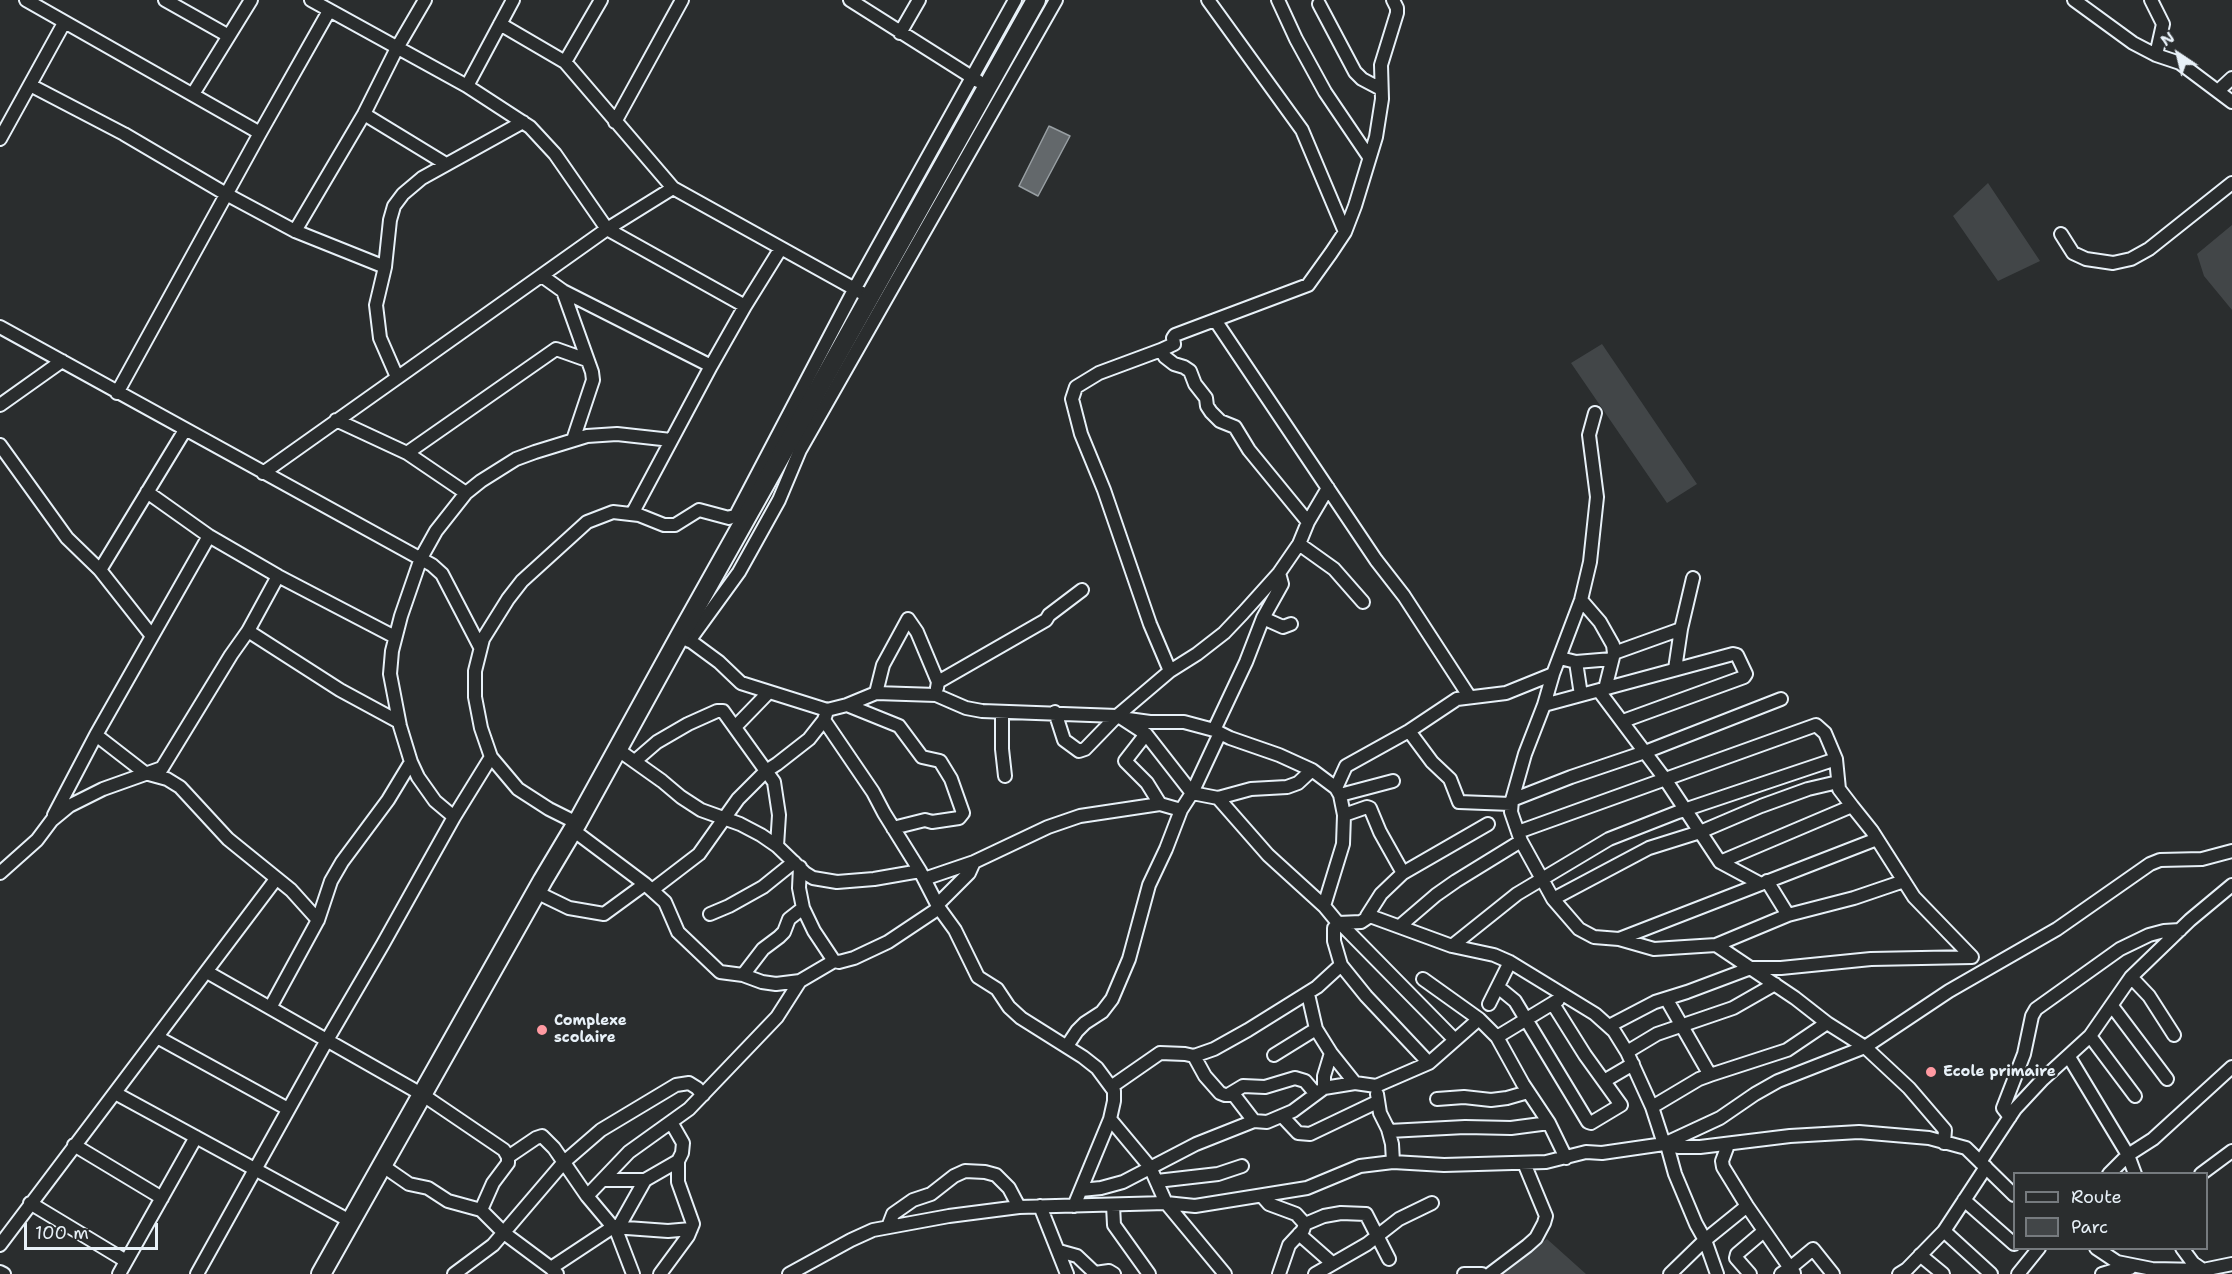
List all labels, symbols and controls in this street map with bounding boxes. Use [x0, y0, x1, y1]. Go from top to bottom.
north arrow [2148, 24, 2208, 84]
text: N [2156, 27, 2179, 51]
place label: Complexe scolaire [554, 1012, 627, 1047]
marker: Complexe scolaire [535, 1023, 549, 1037]
place label: Ecole primaire [1943, 1063, 2056, 1081]
marker: Ecole primaire [1924, 1065, 1938, 1079]
legend [2013, 1172, 2208, 1250]
text: Route [2071, 1185, 2122, 1209]
scale bar [27, 1211, 160, 1249]
text: Parc [2071, 1215, 2108, 1239]
text: 100 m [35, 1221, 89, 1245]

